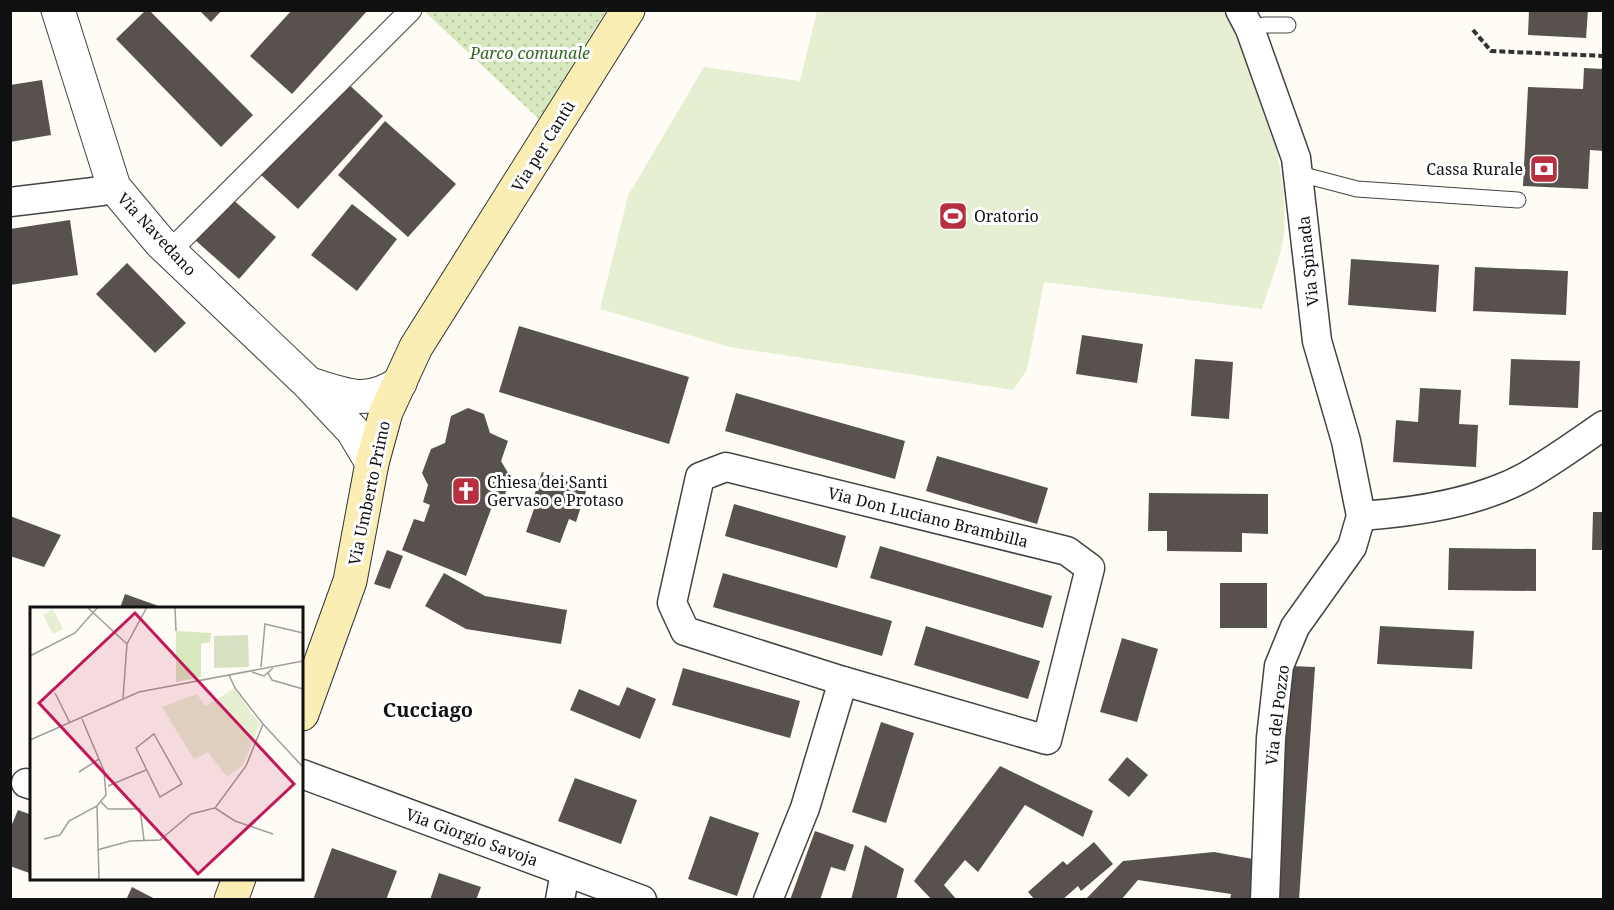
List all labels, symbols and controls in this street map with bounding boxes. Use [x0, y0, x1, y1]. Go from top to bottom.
park label: Parco comunale [469, 42, 590, 64]
street label: Via per Cantù [506, 96, 580, 196]
bank icon: Cassa Rurale [1528, 153, 1560, 185]
place label: Cassa Rurale [1426, 158, 1523, 180]
street label: Via Navedano [113, 188, 201, 280]
sports icon: Oratorio [937, 200, 969, 232]
place label: Oratorio [974, 205, 1039, 227]
street label: Via Spinada [1292, 215, 1324, 307]
street label: Via Umberto Primo [343, 419, 395, 567]
place label: Chiesa dei Santi Gervaso e Protaso [487, 471, 624, 511]
church icon: Chiesa dei Santi Gervaso e Protaso [450, 475, 482, 507]
street label: Via Don Luciano Brambilla [825, 481, 1031, 553]
inset map [30, 607, 303, 880]
street label: Via del Pozzo [1260, 663, 1294, 767]
district label: Cucciago [383, 696, 473, 723]
street label: Via Giorgio Savoja [403, 803, 541, 871]

